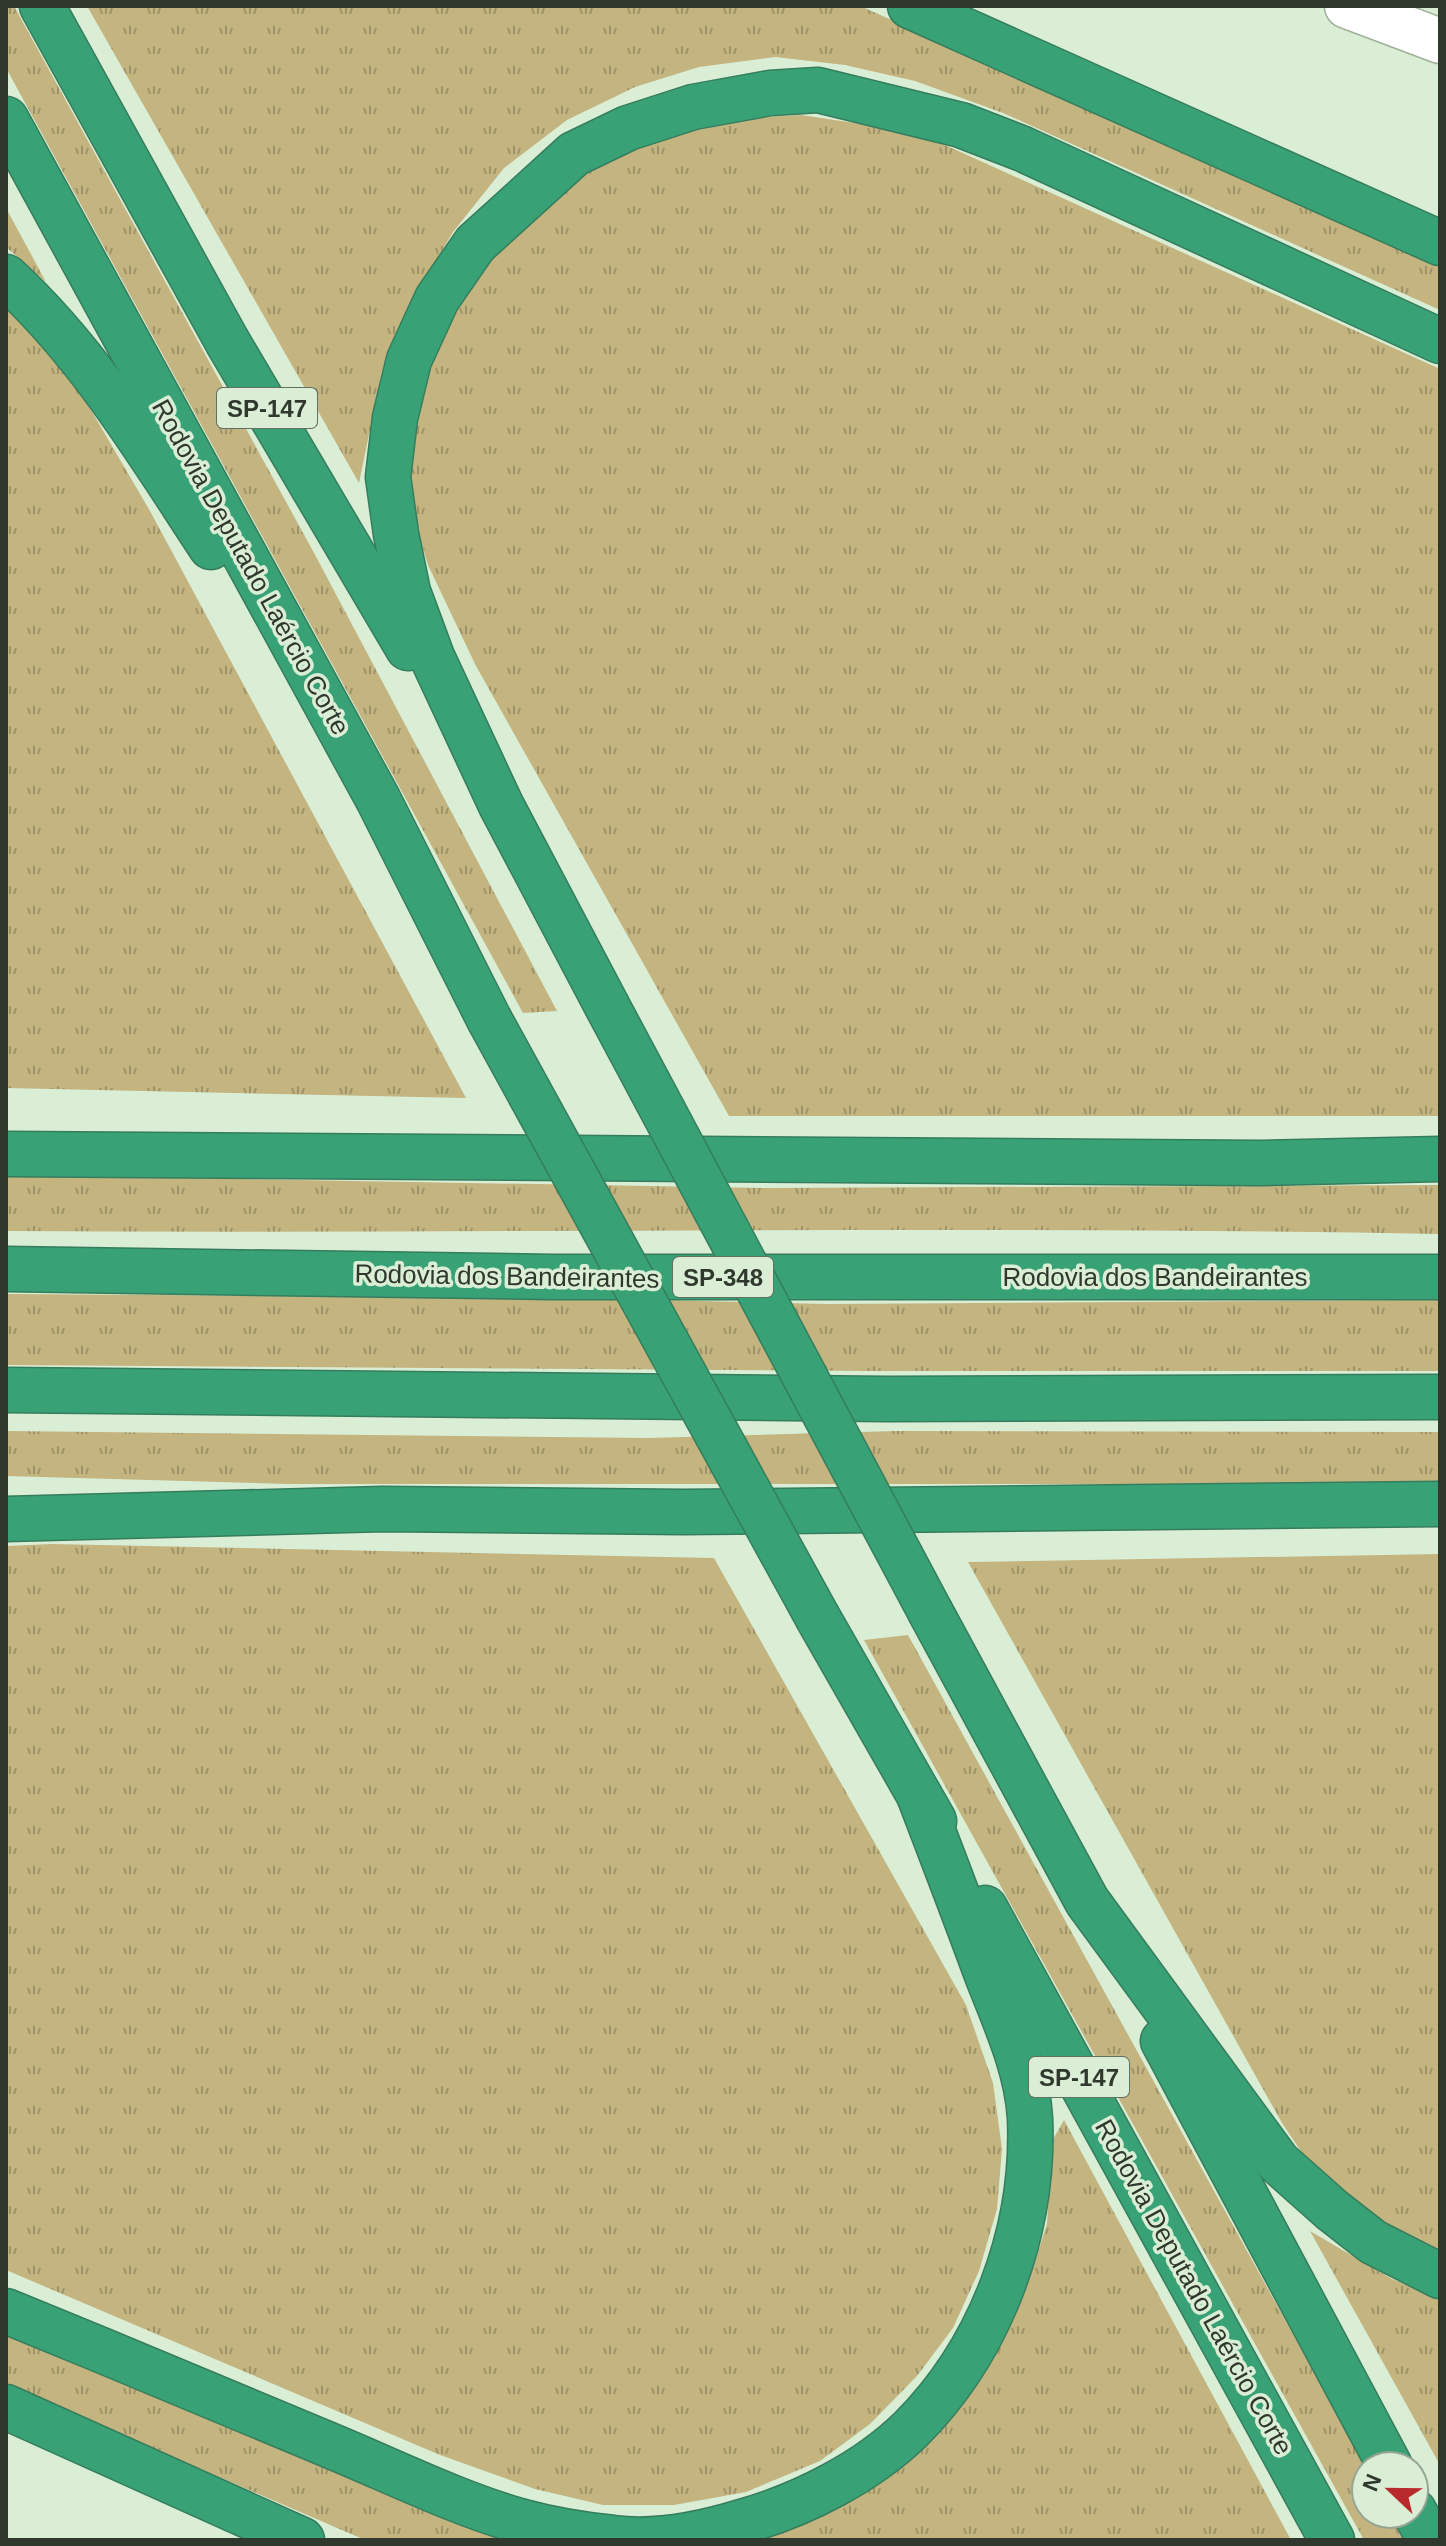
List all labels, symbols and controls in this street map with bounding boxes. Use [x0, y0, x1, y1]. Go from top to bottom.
road number: SP-147 [217, 388, 317, 428]
street label: Rodovia Deputado Laércio Corte [146, 394, 356, 740]
road number: SP-348 [673, 1257, 773, 1297]
street label: Rodovia dos Bandeirantes [354, 1258, 660, 1294]
street label: Rodovia dos Bandeirantes [1003, 1262, 1307, 1292]
road number: SP-147 [1029, 2057, 1129, 2097]
street label: Rodovia Deputado Laércio Corte [1089, 2114, 1299, 2460]
north arrow [1350, 2450, 1430, 2530]
text: N [1357, 2471, 1386, 2495]

